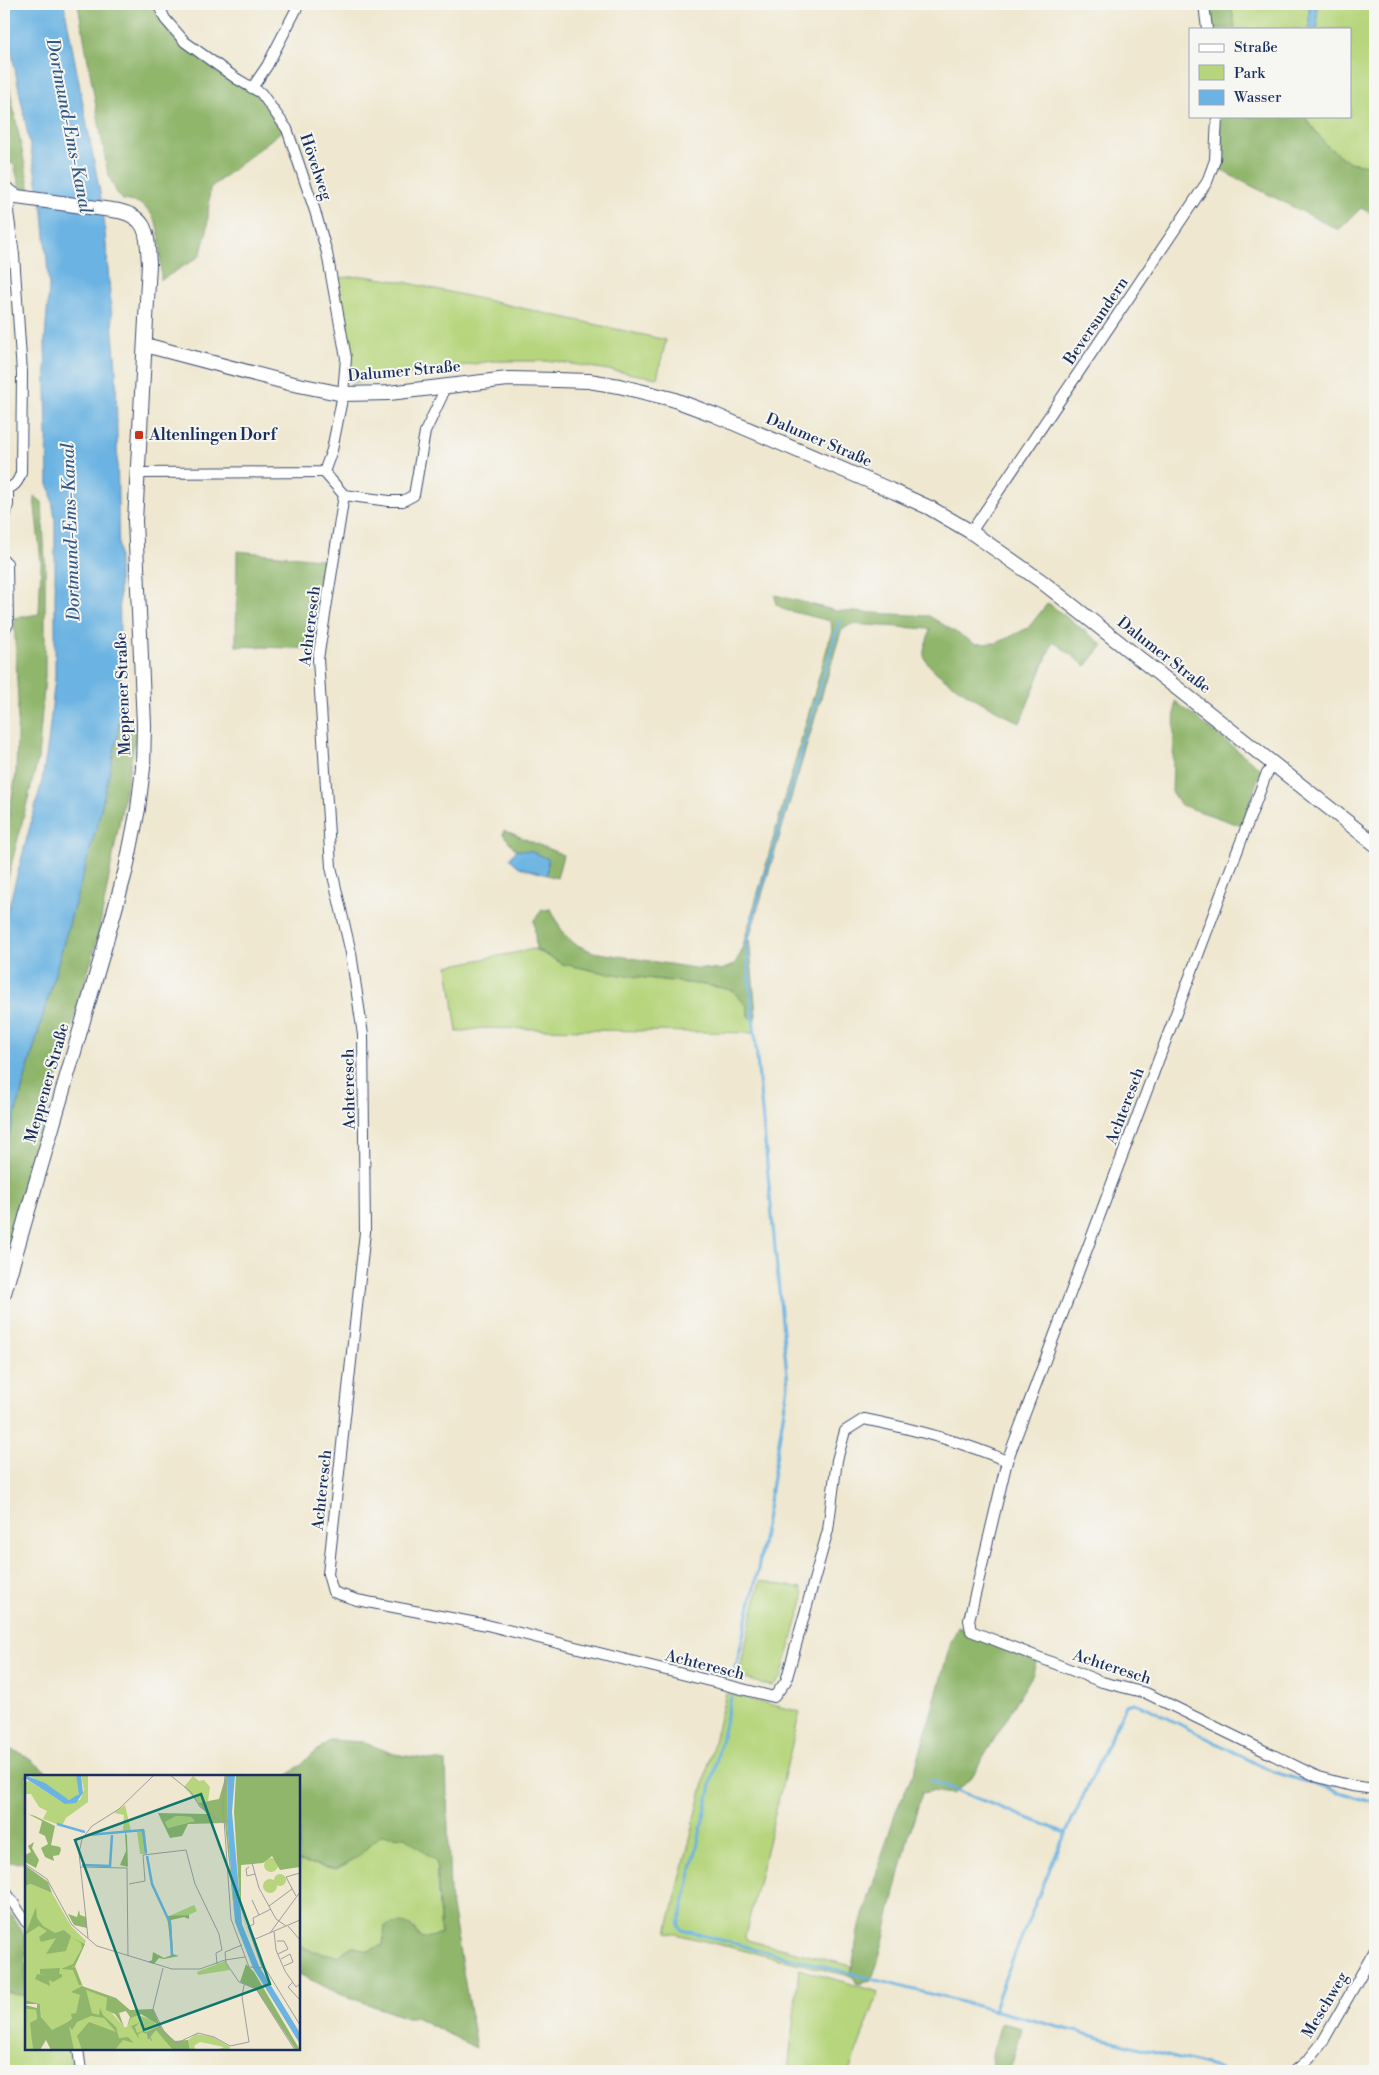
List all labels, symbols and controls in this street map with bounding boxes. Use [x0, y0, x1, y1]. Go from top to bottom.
legend [1189, 28, 1352, 118]
water label: Dortmund-Ems-Kanal [41, 35, 97, 216]
text: Straße [1234, 38, 1278, 57]
text: Park [1234, 64, 1266, 83]
text: Wasser [1233, 88, 1282, 107]
street label: Hövelweg [295, 131, 337, 204]
street label: Beversundern [1059, 273, 1133, 370]
street label: Dalumer Straße [347, 356, 461, 386]
street label: Dalumer Straße [763, 409, 875, 471]
place label: Altenlingen Dorf [148, 425, 279, 445]
marker: Altenlingen Dorf [133, 429, 145, 441]
water label: Dortmund-Ems-Kanal [56, 442, 86, 622]
street label: Achteresch [295, 584, 325, 668]
street label: Dalumer Straße [1113, 612, 1215, 698]
street label: Meppener Straße [111, 632, 135, 756]
street label: Meppener Straße [20, 1021, 74, 1145]
street label: Achteresch [338, 1048, 360, 1131]
street label: Achteresch [1101, 1064, 1149, 1148]
street label: Achteresch [308, 1448, 336, 1532]
street label: Achteresch [662, 1645, 747, 1685]
street label: Achteresch [1069, 1645, 1154, 1689]
inset map [25, 1775, 300, 2050]
street label: Meschweg [1297, 1968, 1353, 2042]

